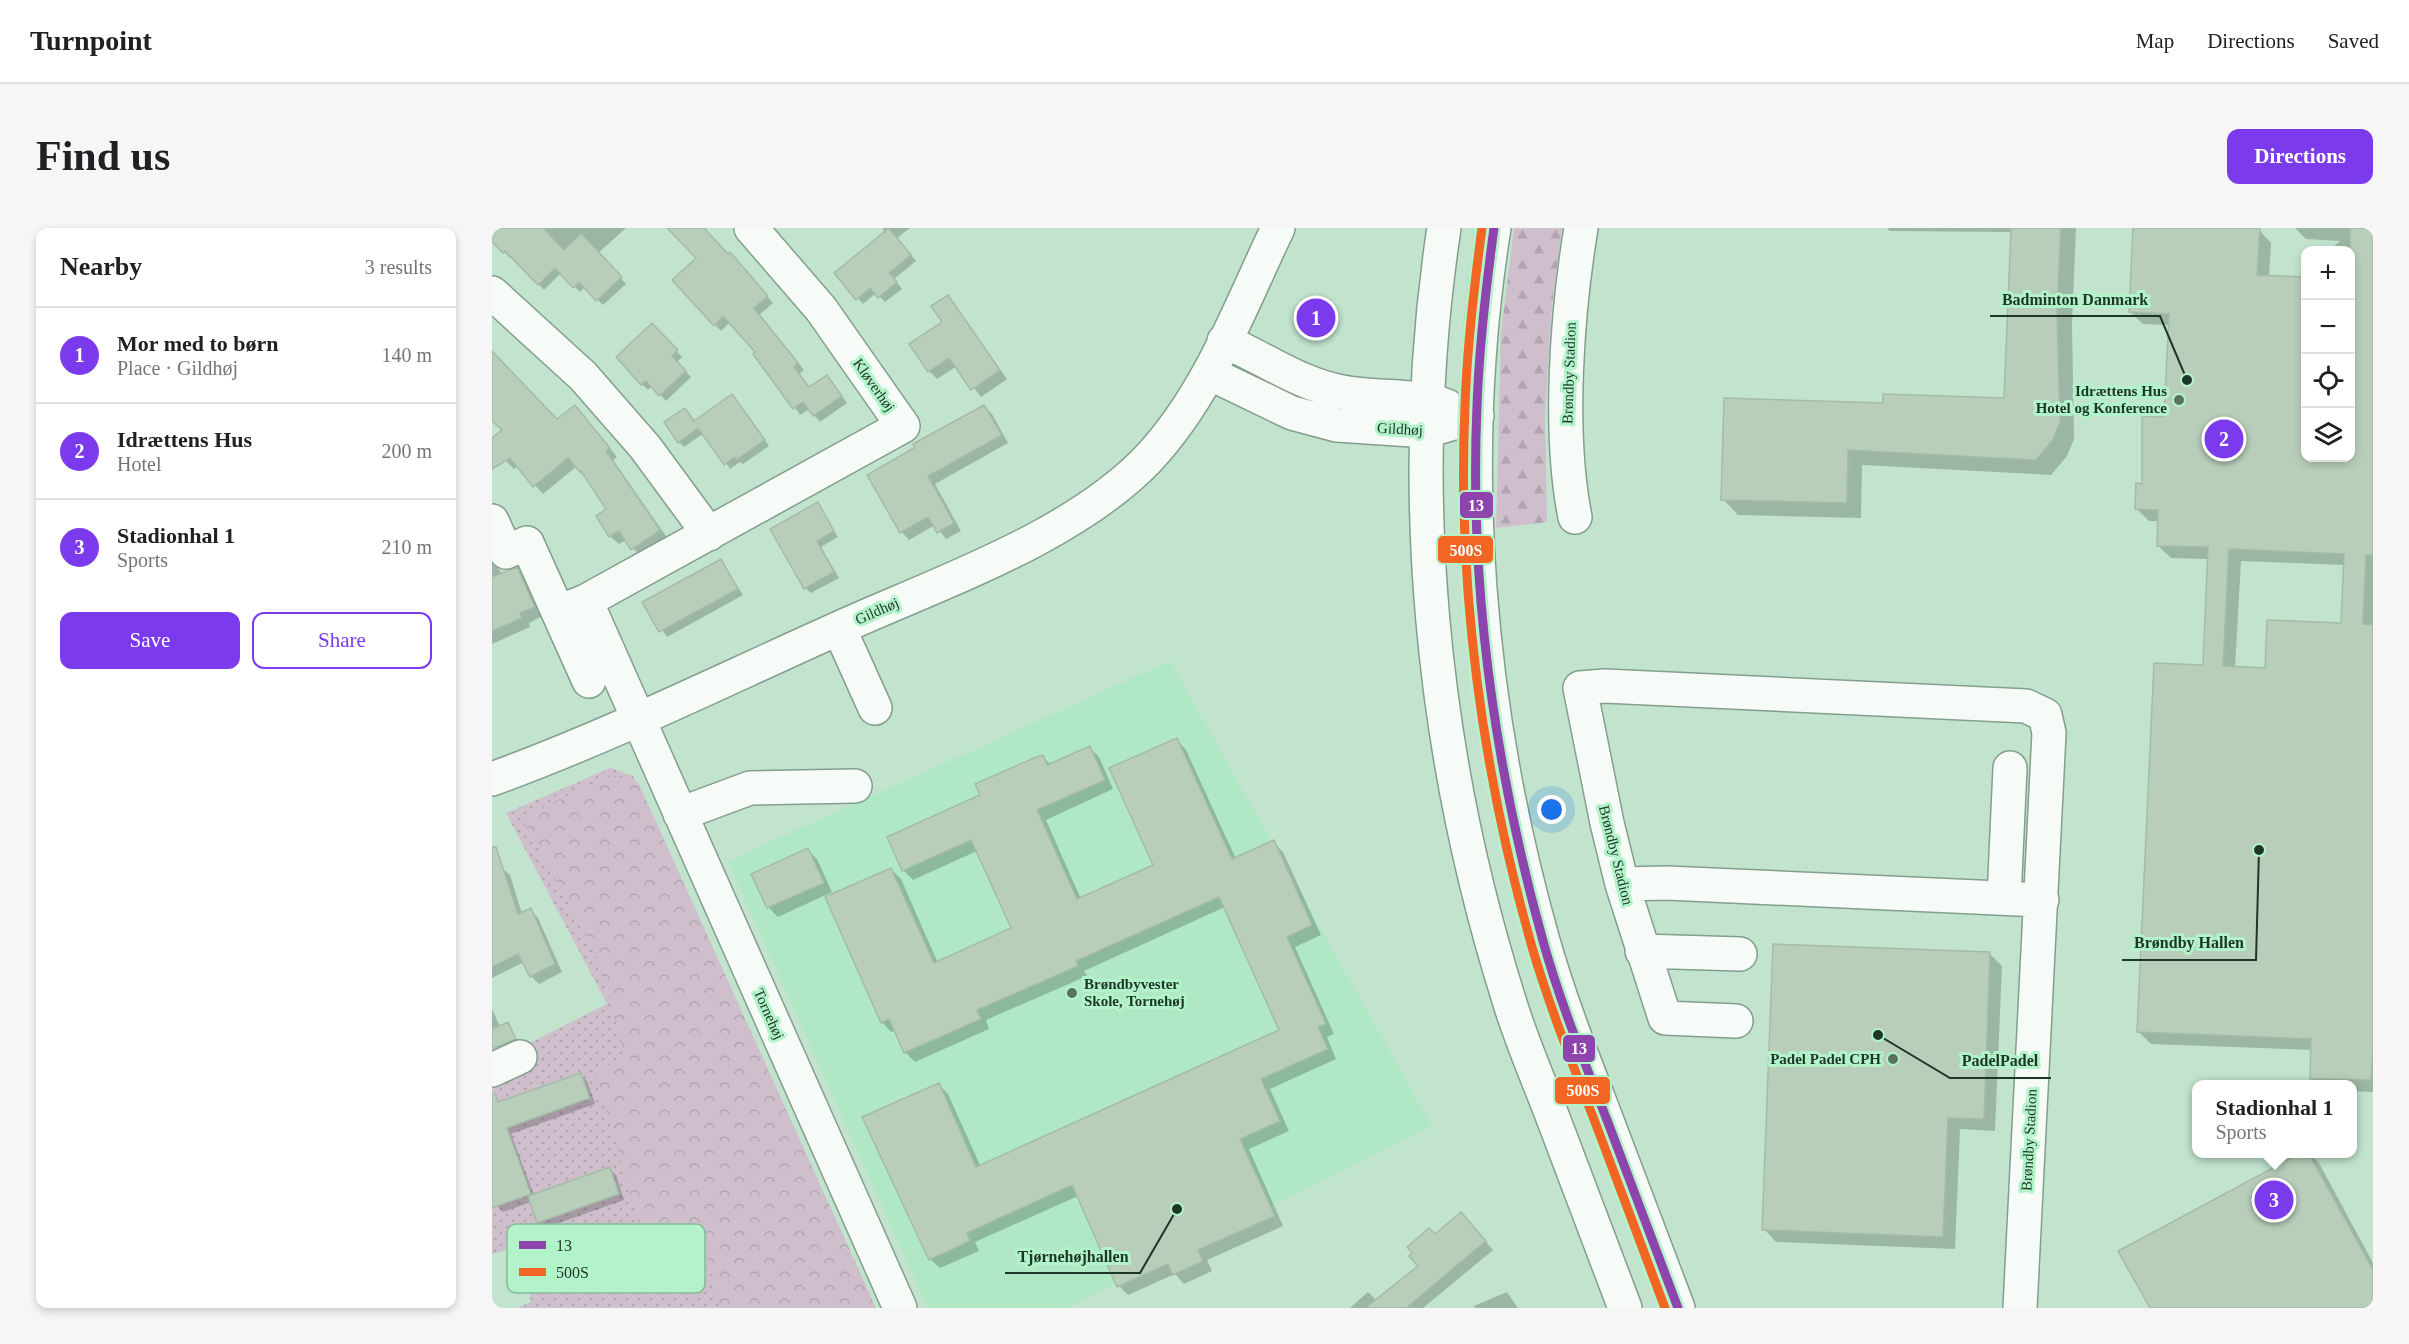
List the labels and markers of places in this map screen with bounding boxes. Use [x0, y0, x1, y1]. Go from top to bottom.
callout: Badminton Danmark [1990, 282, 2160, 316]
pin: 1 [1296, 296, 1336, 340]
place label: Idrættens Hus Hotel og Konference [2036, 383, 2167, 416]
marker: Idrættens Hus Hotel og Konference [2172, 393, 2186, 407]
pin: 2 [2204, 416, 2244, 462]
callout: Brøndby Hallen [2122, 926, 2256, 960]
place label: Brøndbyvester Skole, Tornehøj [1084, 976, 1185, 1009]
marker: Brøndbyvester Skole, Tornehøj [1065, 986, 1079, 1000]
callout: PadelPadel [1950, 1044, 2051, 1078]
place label: Padel Padel CPH [1770, 1051, 1881, 1067]
marker: Padel Padel CPH [1886, 1052, 1900, 1066]
pin: 3 [2254, 1178, 2294, 1222]
callout: Tjørnehøjhallen [1005, 1239, 1140, 1273]

